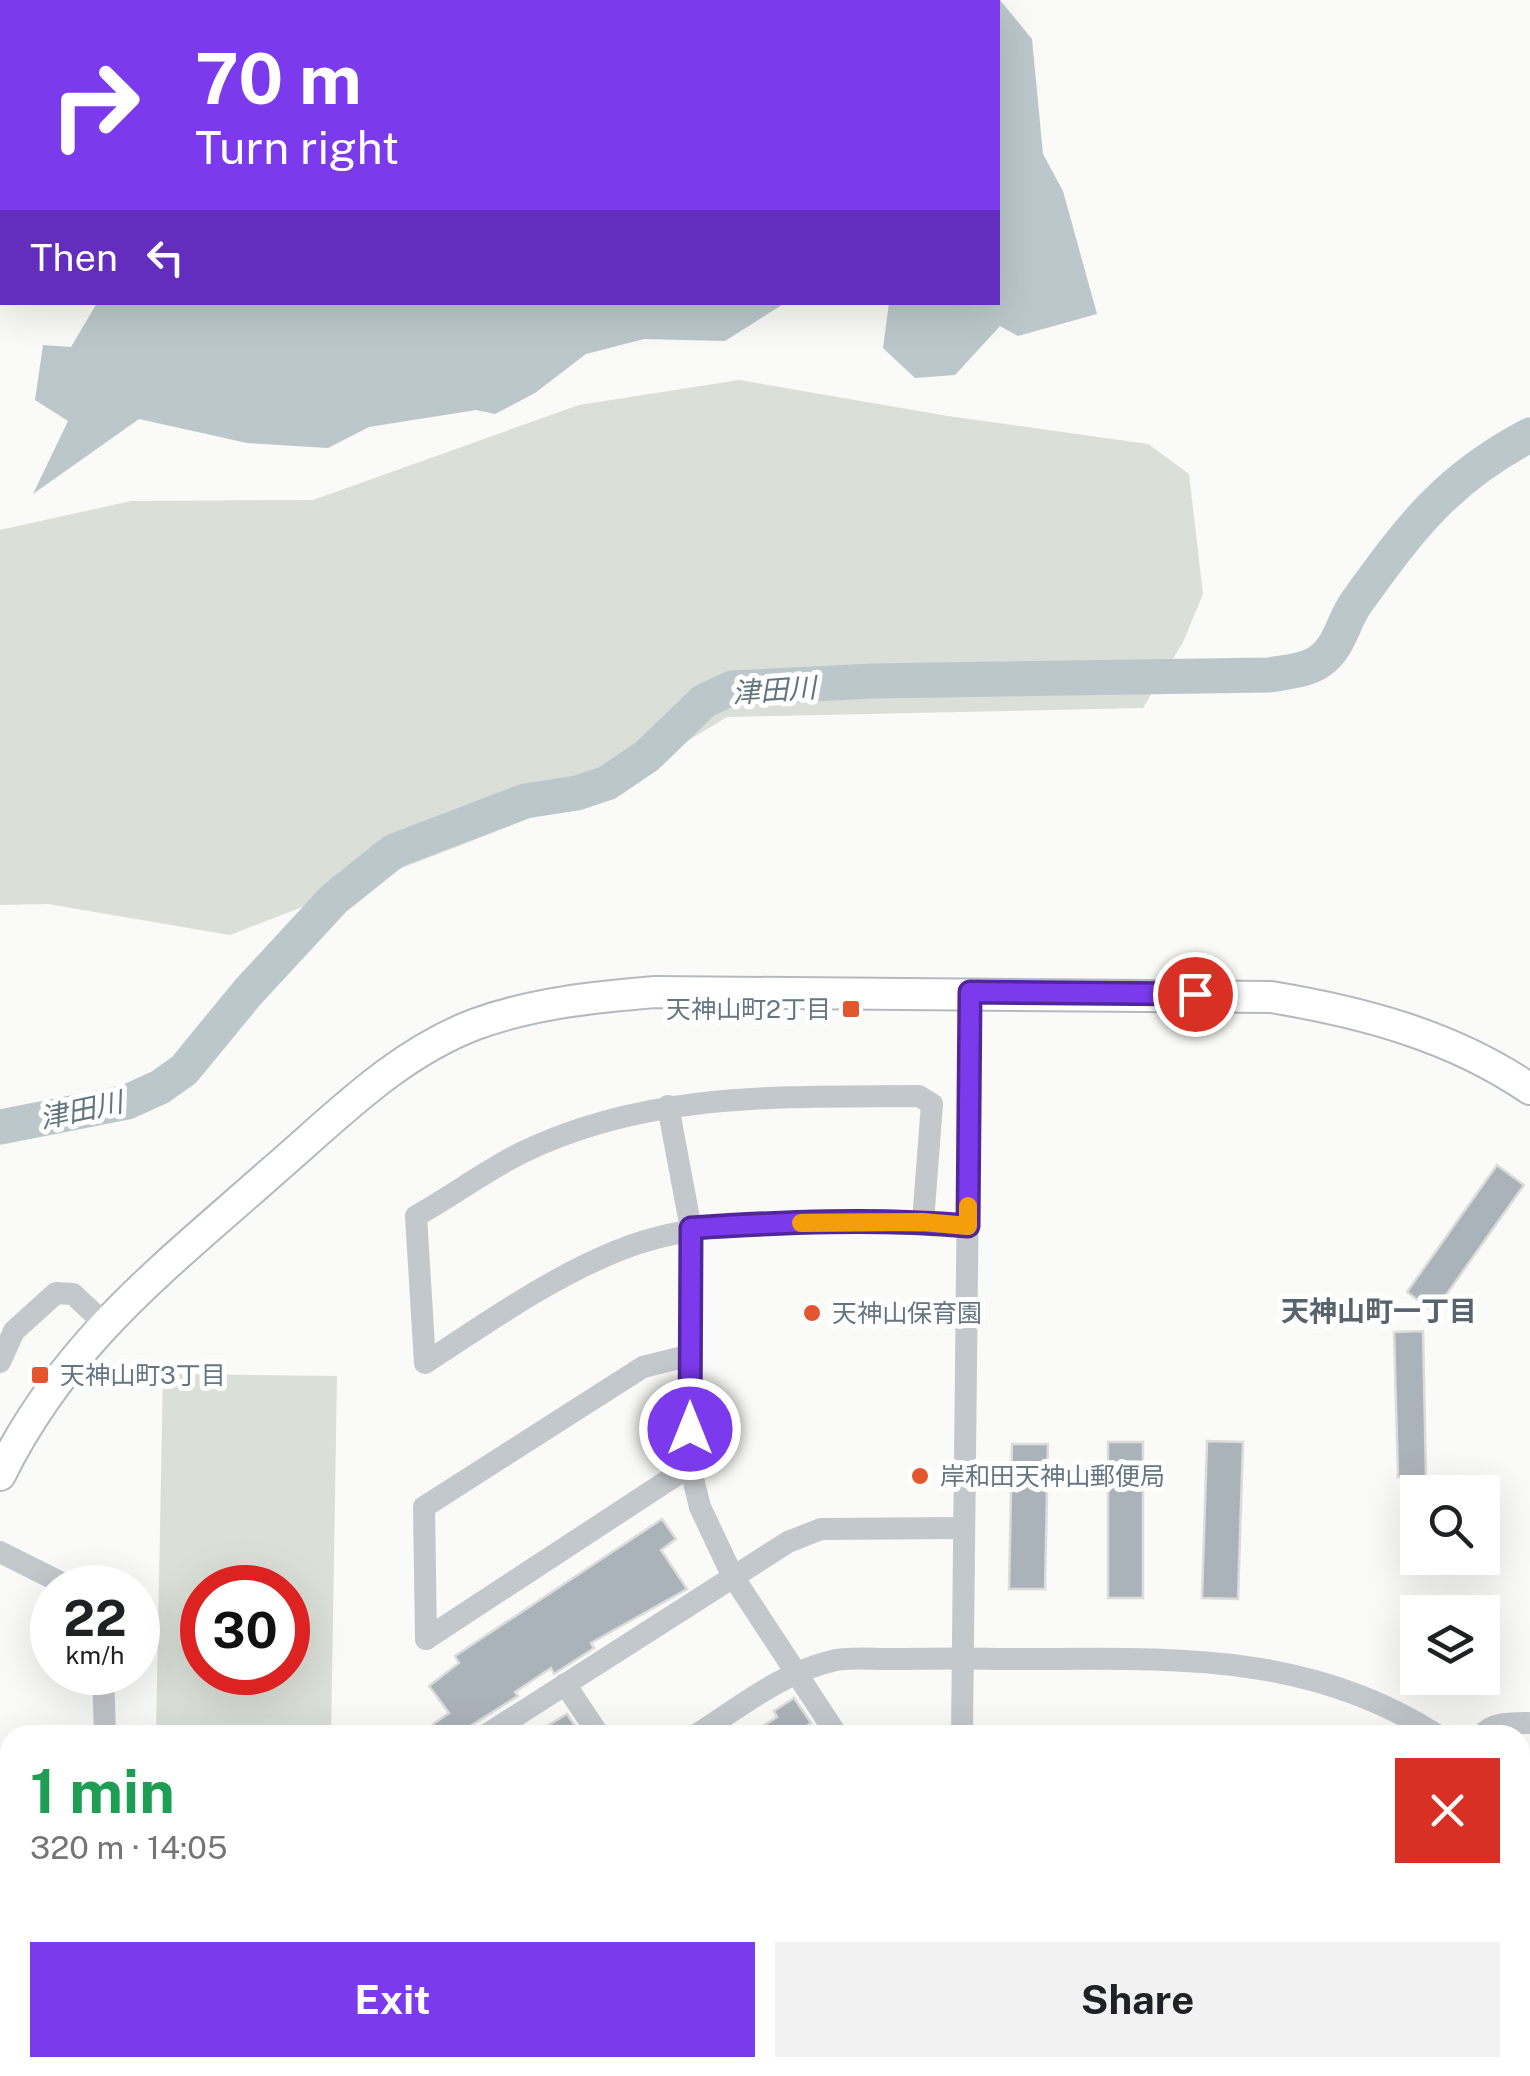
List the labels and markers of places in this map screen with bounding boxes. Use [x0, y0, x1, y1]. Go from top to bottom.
pin [1153, 952, 1238, 1037]
place label: 天神山町2丁目 [666, 994, 831, 1024]
marker: 天神山町2丁目 [840, 998, 862, 1020]
place label: 天神山保育園 [832, 1298, 982, 1328]
marker: 天神山保育園 [801, 1302, 823, 1324]
place label: 天神山町3丁目 [60, 1360, 226, 1390]
marker: 天神山町3丁目 [29, 1364, 51, 1386]
place label: 岸和田天神山郵便局 [940, 1461, 1165, 1491]
marker: 岸和田天神山郵便局 [909, 1465, 931, 1487]

